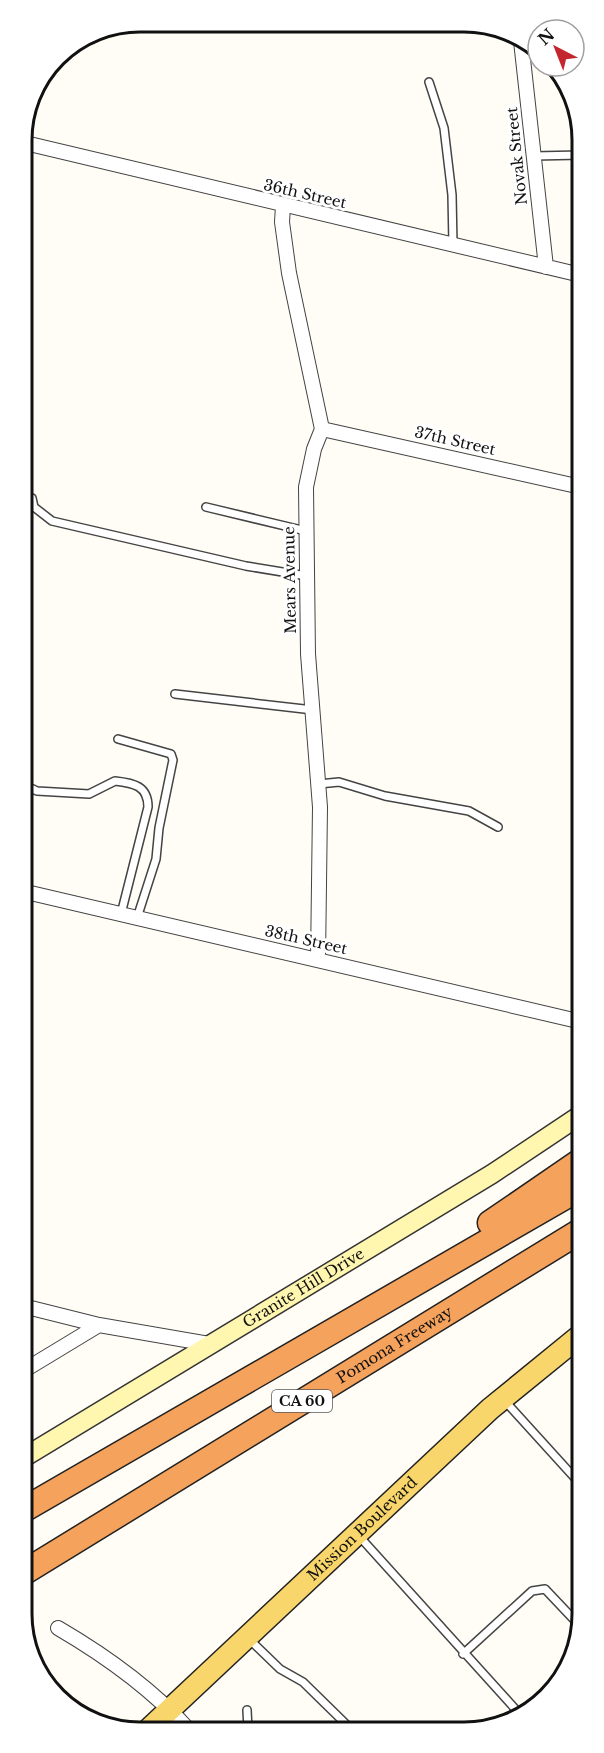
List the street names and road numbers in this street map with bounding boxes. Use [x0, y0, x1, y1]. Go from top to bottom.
street label: Novak Street [502, 106, 531, 206]
street label: 36th Street [262, 175, 349, 212]
street label: 37th Street [413, 422, 498, 459]
street label: Mears Avenue [279, 526, 300, 634]
street label: 38th Street [263, 921, 349, 958]
street label: Granite Hill Drive [239, 1244, 368, 1332]
street label: Pomona Freeway [333, 1302, 456, 1387]
road number: CA 60 [272, 1390, 332, 1412]
street label: Mission Boulevard [303, 1472, 421, 1585]

